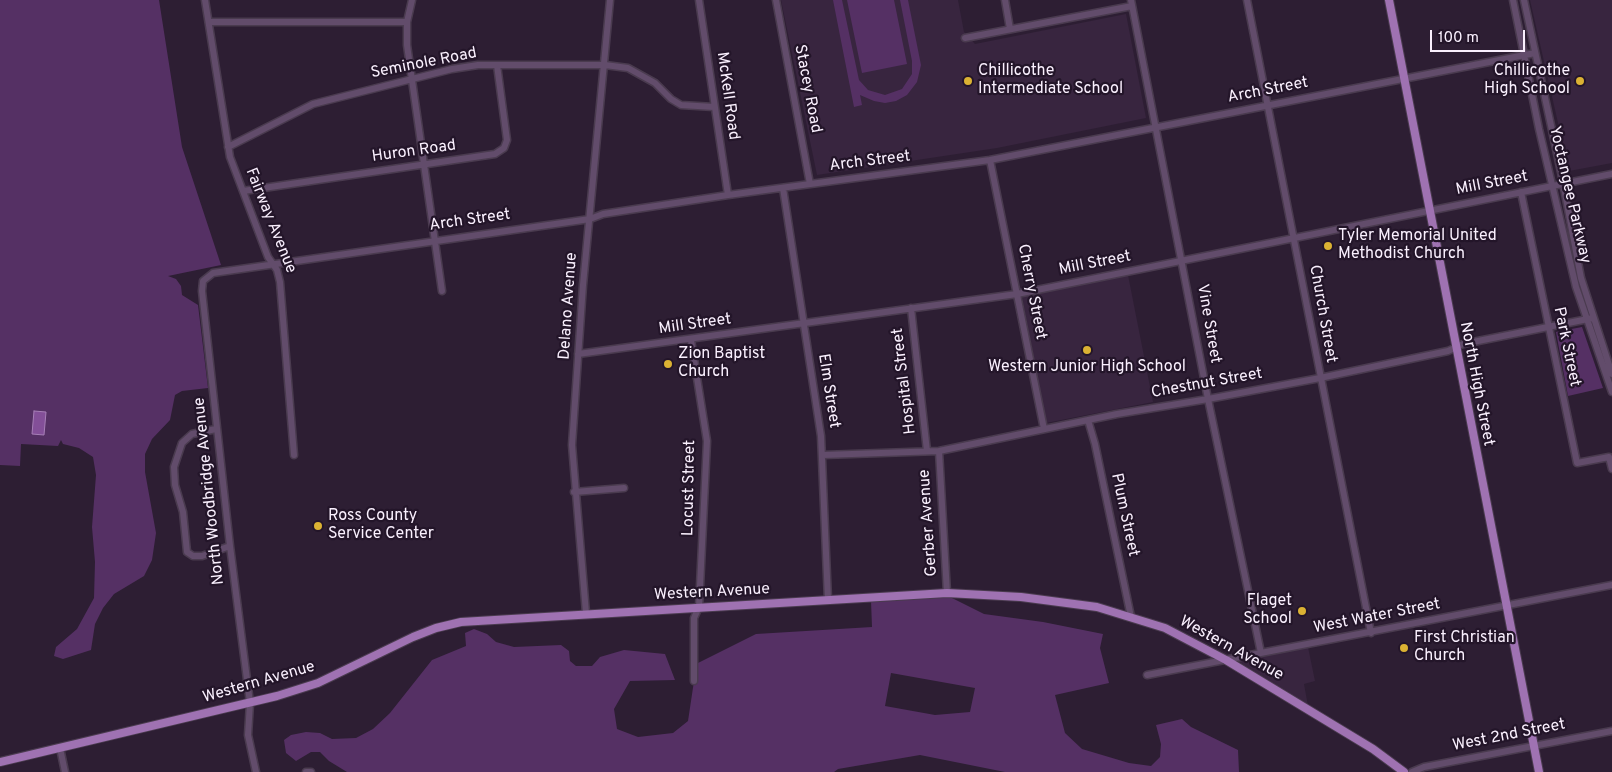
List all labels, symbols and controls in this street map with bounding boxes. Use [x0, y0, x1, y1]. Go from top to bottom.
scale bar [1432, 20, 1527, 52]
text: 100 m [1438, 29, 1479, 48]
street label: Stacey Road [789, 43, 825, 135]
street label: Seminole Road [369, 44, 479, 84]
street label: McKell Road [711, 51, 743, 141]
place label: Chillicothe Intermediate School [978, 62, 1123, 100]
place label: Chillicothe High School [1484, 62, 1570, 100]
street label: Arch Street [1226, 74, 1310, 108]
marker: Chillicothe Intermediate School [962, 75, 974, 87]
marker: Chillicothe High School [1574, 75, 1586, 87]
street label: Yoctangee Parkway [1544, 124, 1594, 266]
street label: Huron Road [371, 137, 457, 167]
street label: Arch Street [828, 148, 912, 176]
street label: Fairway Avenue [240, 166, 300, 276]
street label: Mill Street [1454, 168, 1530, 200]
street label: Arch Street [428, 206, 512, 236]
place label: Tyler Memorial United Methodist Church [1338, 227, 1497, 265]
marker: Tyler Memorial United Methodist Church [1322, 240, 1334, 252]
street label: Cherry Street [1012, 242, 1050, 342]
street label: Mill Street [1057, 248, 1133, 280]
street label: Delano Avenue [556, 252, 582, 360]
street label: Church Street [1304, 264, 1340, 364]
street label: Vine Street [1192, 283, 1224, 365]
street label: Park Street [1548, 305, 1584, 389]
street label: Mill Street [657, 310, 733, 340]
street label: North High Street [1455, 320, 1497, 448]
street label: Hospital Street [889, 327, 921, 435]
marker: Western Junior High School [1081, 344, 1093, 356]
place label: Zion Baptist Church [678, 345, 765, 383]
street label: Elm Street [813, 352, 843, 430]
marker: Zion Baptist Church [662, 358, 674, 370]
place label: Western Junior High School [988, 358, 1186, 378]
street label: Chestnut Street [1150, 365, 1264, 403]
street label: North Woodbridge Avenue [191, 396, 229, 586]
street label: Locust Street [680, 440, 700, 536]
street label: Gerber Avenue [916, 469, 942, 577]
street label: Plum Street [1106, 472, 1142, 558]
place label: Ross County Service Center [328, 507, 434, 545]
marker: Ross County Service Center [312, 520, 324, 532]
street label: Western Avenue [654, 580, 770, 606]
place label: Flaget School [1243, 592, 1292, 630]
street label: West Water Street [1312, 595, 1442, 639]
marker: Flaget School [1296, 605, 1308, 617]
street label: Western Avenue [1176, 612, 1286, 686]
place label: First Christian Church [1414, 629, 1515, 667]
marker: First Christian Church [1398, 642, 1410, 654]
street label: Western Avenue [201, 658, 317, 708]
street label: West 2nd Street [1451, 716, 1567, 756]

